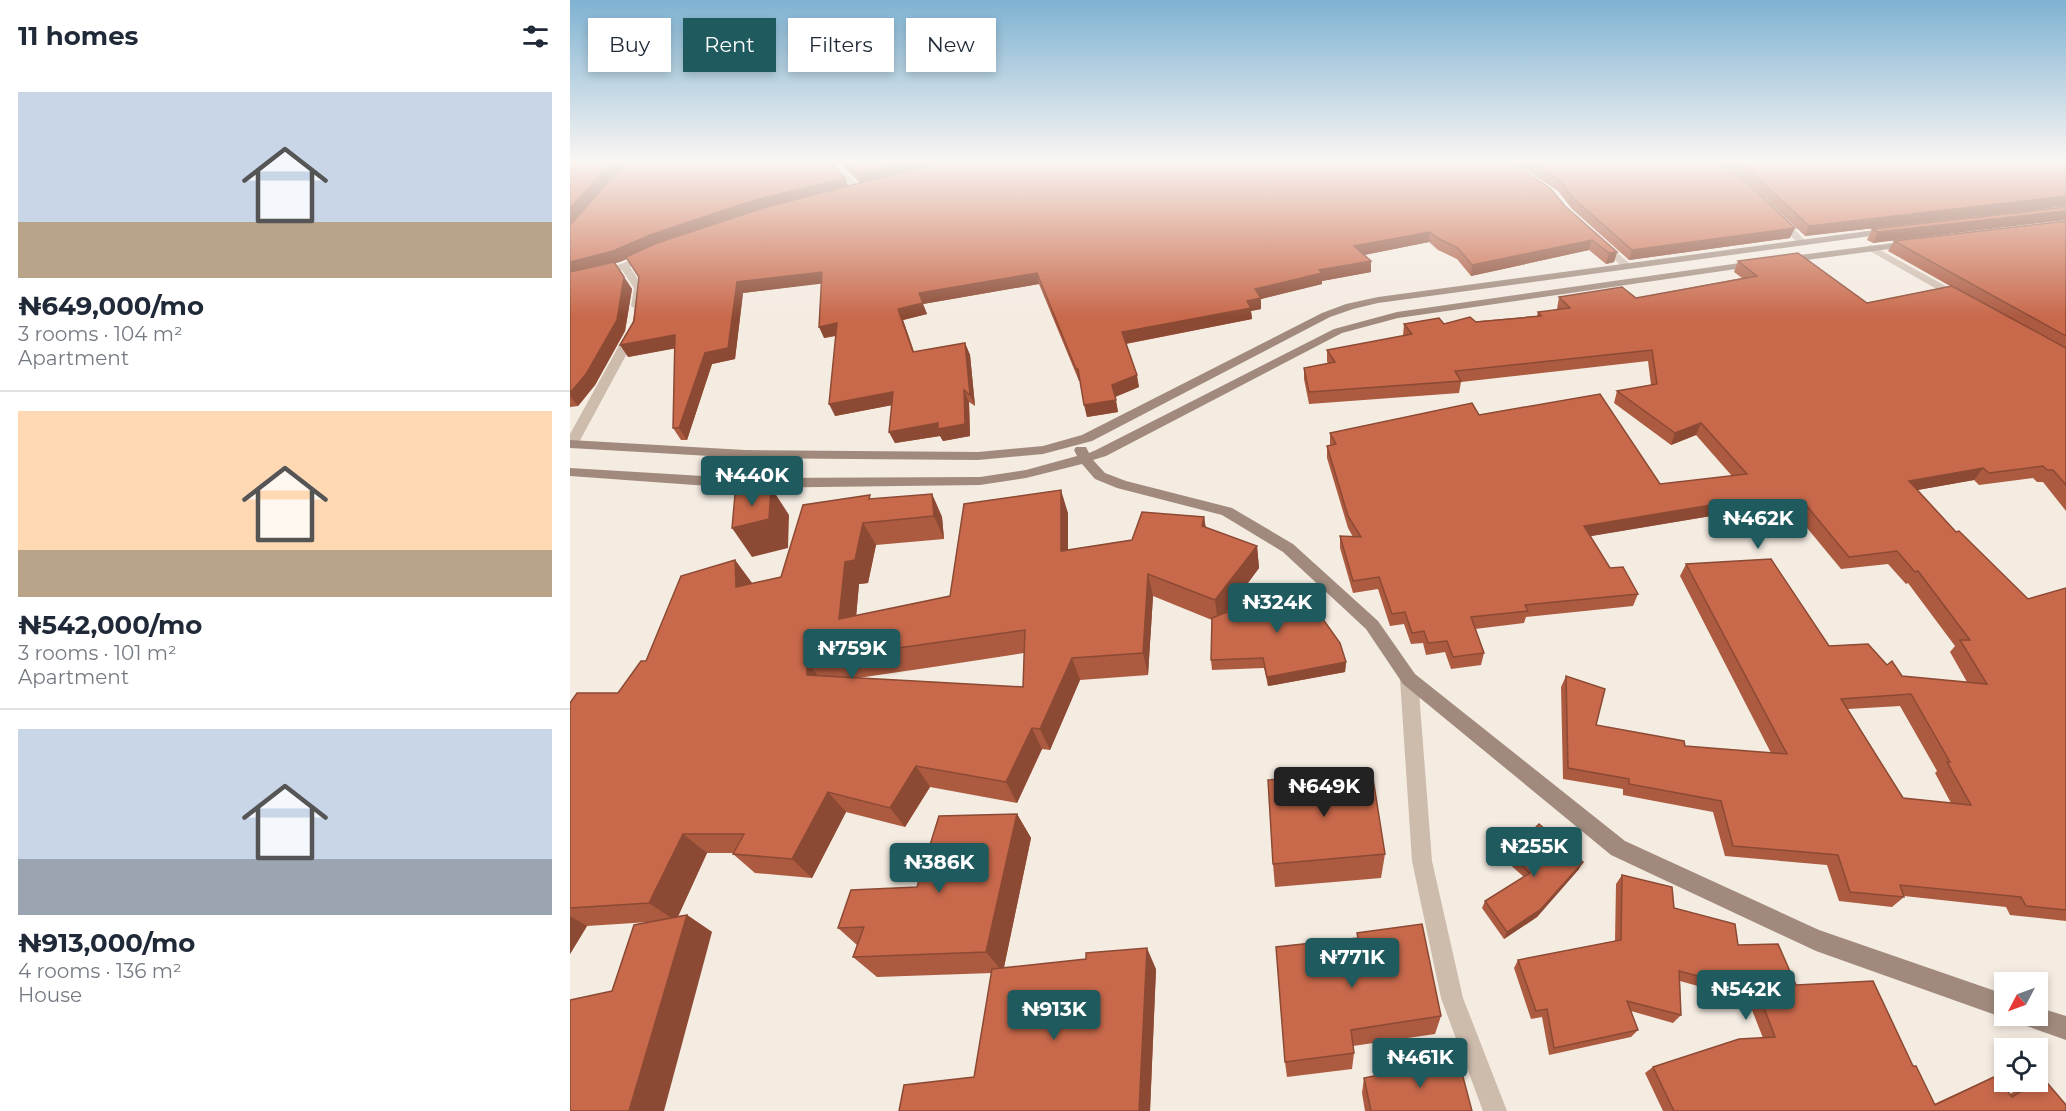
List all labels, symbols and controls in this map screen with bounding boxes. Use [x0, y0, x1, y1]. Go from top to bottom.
chip: Buy [588, 18, 671, 72]
chip: Rent [683, 18, 776, 72]
chip: Filters [788, 18, 894, 72]
chip: New [906, 18, 996, 72]
text: 11 homes [18, 20, 138, 52]
icon: filters [519, 20, 552, 53]
icon: home [231, 131, 339, 239]
text: ₦649,000/mo [18, 290, 204, 322]
text: 3 rooms · 104 m² [18, 322, 183, 346]
text: Apartment [18, 346, 129, 370]
icon: home [231, 450, 339, 558]
pin: ₦440K [710, 456, 794, 507]
text: ₦440K [715, 463, 789, 487]
pin: ₦462K [1716, 499, 1800, 550]
text: ₦462K [1722, 506, 1794, 530]
pin: ₦324K [1235, 583, 1319, 634]
text: ₦324K [1242, 590, 1312, 614]
text: ₦542,000/mo [18, 609, 202, 641]
pin: ₦759K [810, 629, 894, 680]
text: ₦759K [817, 636, 887, 660]
text: 3 rooms · 101 m² [18, 641, 177, 665]
text: Apartment [18, 665, 129, 689]
pin: ₦649K [1282, 767, 1366, 818]
icon: home [231, 768, 339, 876]
text: ₦649K [1288, 774, 1360, 798]
pin: ₦255K [1492, 827, 1576, 878]
text: ₦255K [1500, 834, 1568, 858]
pin: ₦386K [897, 843, 981, 894]
text: ₦386K [904, 850, 974, 874]
text: ₦913,000/mo [18, 927, 195, 959]
pin: ₦771K [1310, 938, 1394, 989]
text: ₦771K [1319, 945, 1385, 969]
text: 4 rooms · 136 m² [18, 959, 182, 983]
pin: ₦542K [1704, 970, 1788, 1021]
north arrow [1994, 972, 2048, 1026]
map controls [1994, 972, 2048, 1092]
text: ₦542K [1711, 977, 1781, 1001]
text: House [18, 983, 82, 1007]
pin: ₦913K [1012, 990, 1096, 1041]
text: ₦913K [1021, 997, 1087, 1021]
pin: ₦461K [1378, 1038, 1462, 1089]
button: locate [1994, 1038, 2048, 1092]
text: ₦461K [1386, 1045, 1454, 1069]

